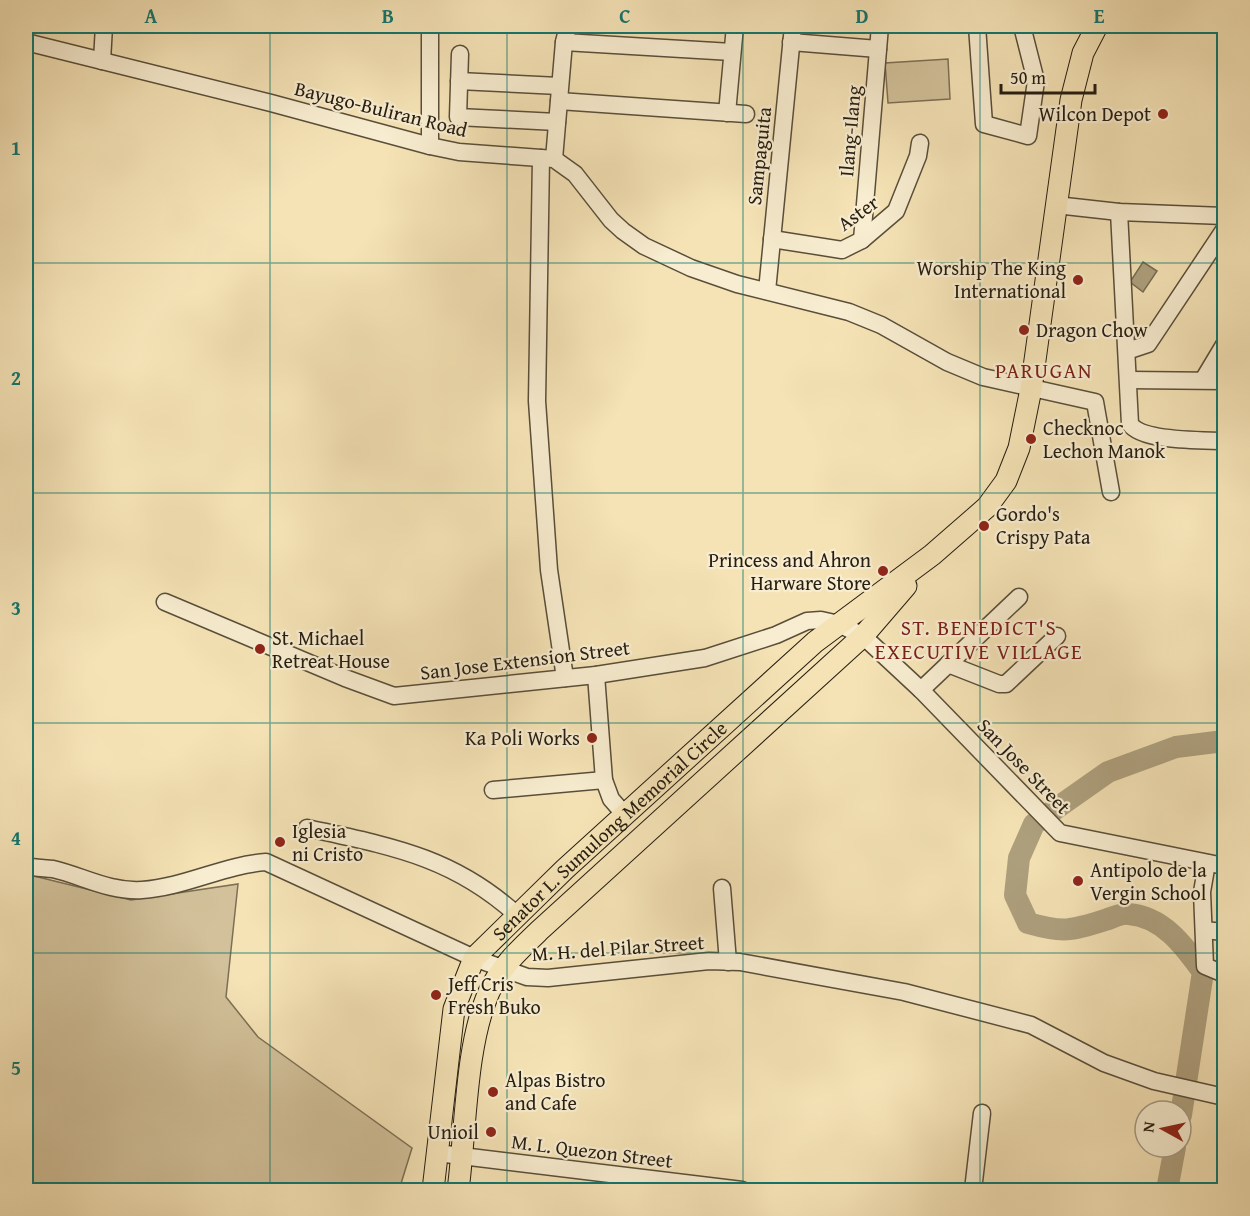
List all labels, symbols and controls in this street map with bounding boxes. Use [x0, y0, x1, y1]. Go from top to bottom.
text: A [145, 1, 158, 30]
text: B [382, 1, 394, 30]
text: C [619, 1, 631, 30]
text: D [855, 1, 869, 30]
text: E [1094, 1, 1105, 30]
scale bar [1001, 57, 1096, 95]
text: 50 m [1010, 64, 1046, 91]
street label: Bayugo-Buliran Road [292, 73, 471, 144]
street label: Ilang-Ilang [831, 84, 868, 178]
place label: Wilcon Depot [1038, 99, 1151, 128]
street label: Sampaguita [739, 105, 778, 207]
marker: Wilcon Depot [1156, 107, 1170, 121]
text: 1 [11, 133, 21, 162]
street label: Aster [831, 188, 884, 237]
place label: Worship The King International [916, 253, 1066, 305]
marker: Worship The King International [1071, 273, 1085, 287]
place label: Dragon Chow [1036, 315, 1148, 344]
marker: Dragon Chow [1017, 323, 1031, 337]
district label: PARUGAN [995, 355, 1093, 386]
text: 2 [11, 363, 21, 392]
place label: Checknoc Lechon Manok [1043, 413, 1166, 465]
marker: Checknoc Lechon Manok [1024, 432, 1038, 446]
place label: Gordo's Crispy Pata [996, 499, 1091, 551]
marker: Gordo's Crispy Pata [977, 519, 991, 533]
place label: Princess and Ahron Harware Store [708, 545, 871, 597]
marker: Princess and Ahron Harware Store [876, 564, 890, 578]
text: 3 [11, 593, 21, 622]
district label: ST. BENEDICT'S EXECUTIVE VILLAGE [875, 612, 1083, 667]
place label: St. Michael Retreat House [272, 623, 390, 675]
street label: San Jose Extension Street [418, 632, 631, 687]
marker: St. Michael Retreat House [253, 642, 267, 656]
street label: San Jose Street [971, 711, 1078, 820]
street label: Senator L. Sumulong Memorial Circle [485, 714, 733, 947]
place label: Ka Poli Works [465, 723, 580, 752]
marker: Ka Poli Works [585, 731, 599, 745]
place label: Iglesia ni Cristo [292, 816, 363, 868]
text: 4 [11, 823, 21, 852]
marker: Iglesia ni Cristo [273, 835, 287, 849]
place label: Antipolo de la Vergin School [1090, 855, 1207, 907]
marker: Antipolo de la Vergin School [1071, 874, 1085, 888]
street label: M. H. del Pilar Street [531, 927, 705, 968]
place label: Jeff Cris Fresh Buko [445, 969, 541, 1021]
marker: Jeff Cris Fresh Buko [429, 988, 443, 1002]
text: 5 [11, 1053, 21, 1082]
place label: Alpas Bistro and Cafe [505, 1065, 605, 1117]
marker: Alpas Bistro and Cafe [486, 1085, 500, 1099]
north arrow [1133, 1099, 1193, 1159]
place label: Unioil [428, 1117, 479, 1146]
text: N [1136, 1120, 1161, 1134]
marker: Unioil [484, 1125, 498, 1139]
street label: M. L. Quezon Street [510, 1126, 674, 1175]

